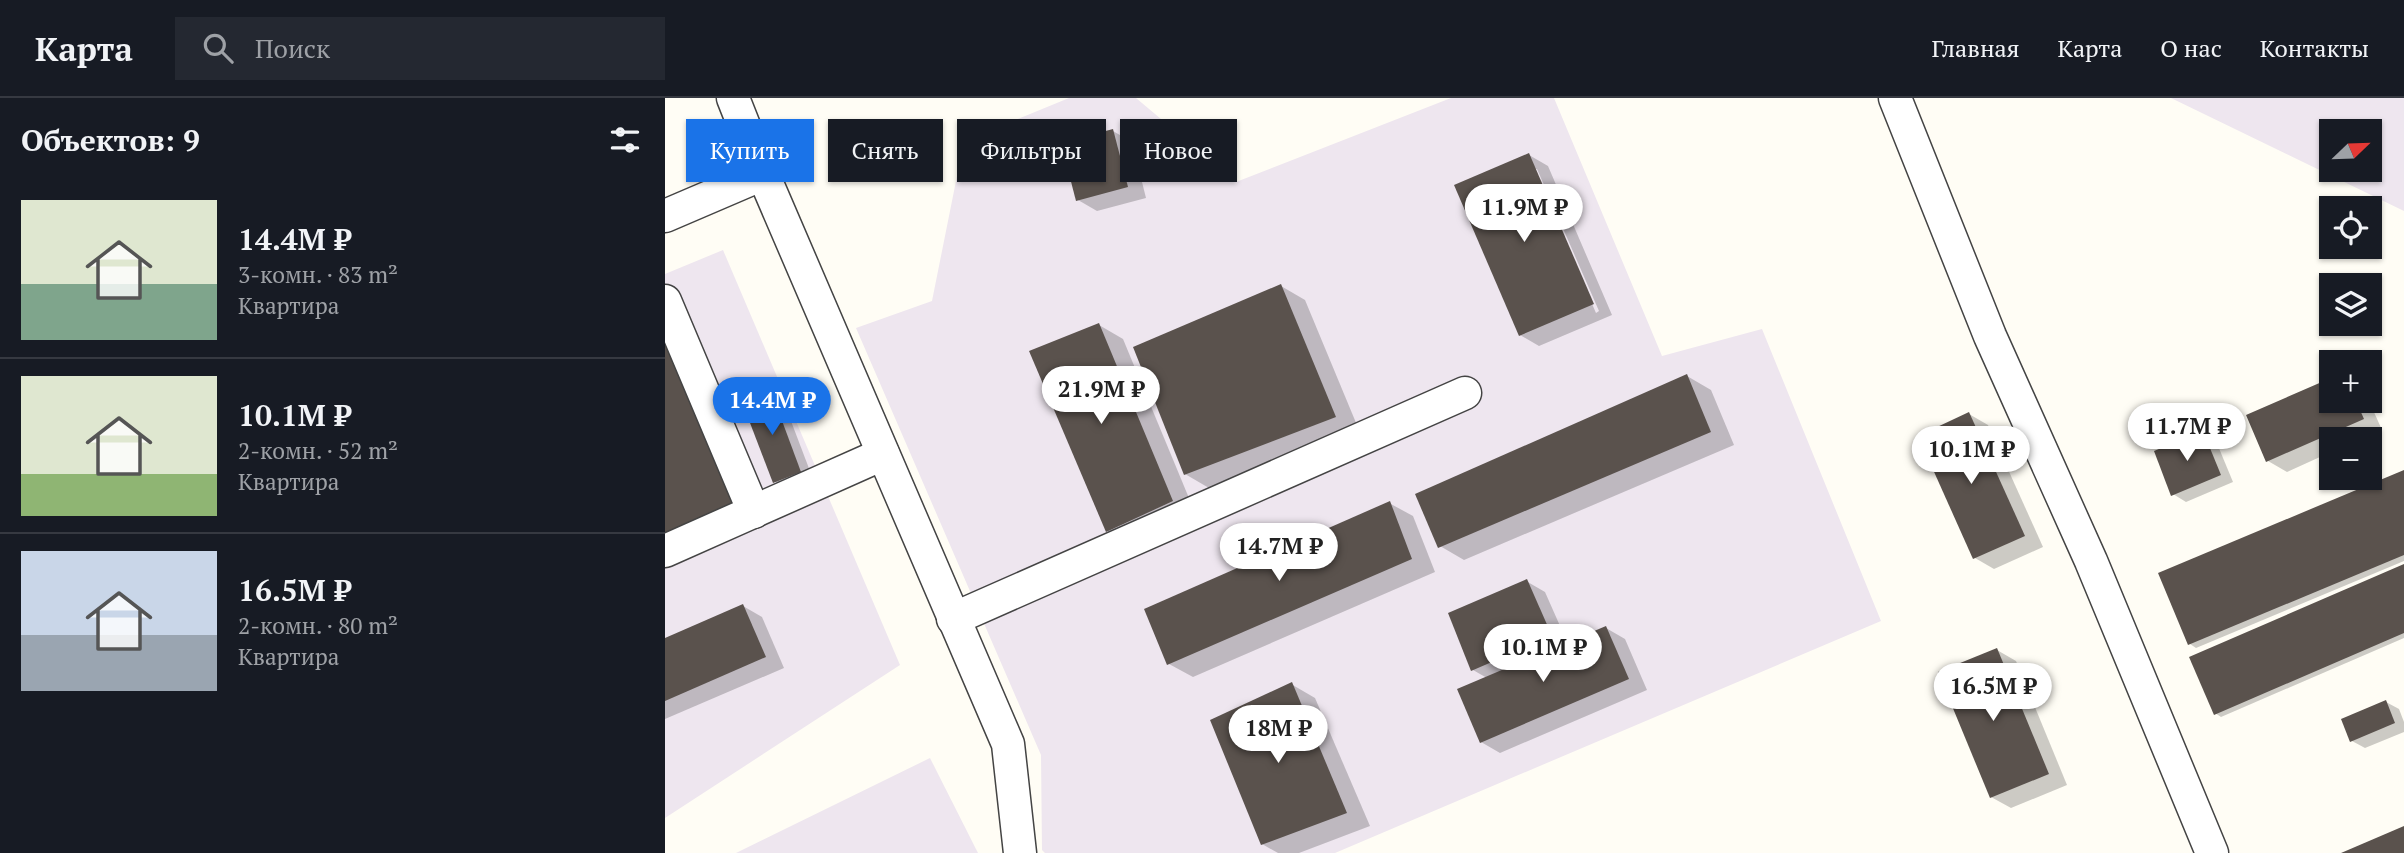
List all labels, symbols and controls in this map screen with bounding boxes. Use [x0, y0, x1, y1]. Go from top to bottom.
search box [175, 17, 665, 80]
text: Карта [35, 27, 133, 70]
icon: search [199, 29, 237, 67]
text: Поиск [255, 31, 330, 65]
text: Главная [1931, 32, 2019, 64]
text: Карта [2057, 32, 2122, 64]
text: О нас [2160, 32, 2222, 64]
text: Контакты [2260, 32, 2369, 64]
chip: Купить [686, 119, 814, 182]
chip: Снять [828, 119, 943, 182]
chip: Фильтры [957, 119, 1106, 182]
chip: Новое [1120, 119, 1237, 182]
north arrow [2319, 119, 2382, 182]
map controls [2319, 119, 2382, 490]
text: Объектов: 9 [21, 120, 200, 160]
icon: filters [606, 121, 644, 159]
pin: 11.9M ₽ [1459, 184, 1589, 244]
text: 11.9M ₽ [1481, 191, 1567, 222]
button: locate [2319, 196, 2382, 259]
text: 14.4M ₽ [238, 219, 351, 259]
icon: home [77, 228, 161, 312]
text: 3-комн. · 83 m² [238, 259, 398, 290]
button: layers [2319, 273, 2382, 336]
text: Квартира [238, 290, 339, 321]
button: + [2319, 350, 2382, 413]
pin: 21.9M ₽ [1036, 366, 1166, 426]
text: 21.9M ₽ [1058, 373, 1144, 404]
pin: 14.4M ₽ [707, 378, 837, 437]
text: 14.4M ₽ [729, 384, 815, 415]
text: 10.1M ₽ [238, 395, 351, 435]
icon: home [77, 404, 161, 488]
pin: 11.7M ₽ [2122, 404, 2252, 463]
text: 11.7M ₽ [2144, 410, 2230, 441]
pin: 10.1M ₽ [1906, 426, 2036, 486]
button: − [2319, 427, 2382, 490]
text: 10.1M ₽ [1928, 433, 2014, 464]
text: 2-комн. · 52 m² [238, 435, 398, 466]
text: Квартира [238, 466, 339, 497]
pin: 14.7M ₽ [1214, 524, 1344, 583]
text: 14.7M ₽ [1236, 530, 1322, 561]
text: 16.5M ₽ [238, 570, 351, 610]
icon: home [77, 579, 161, 663]
text: 2-комн. · 80 m² [238, 610, 398, 641]
pin: 10.1M ₽ [1478, 624, 1608, 684]
text: 10.1M ₽ [1500, 631, 1586, 662]
text: Квартира [238, 641, 339, 672]
pin: 16.5M ₽ [1928, 664, 2058, 723]
text: 16.5M ₽ [1950, 670, 2036, 701]
pin: 18M ₽ [1229, 706, 1327, 765]
text: 18M ₽ [1245, 712, 1311, 743]

